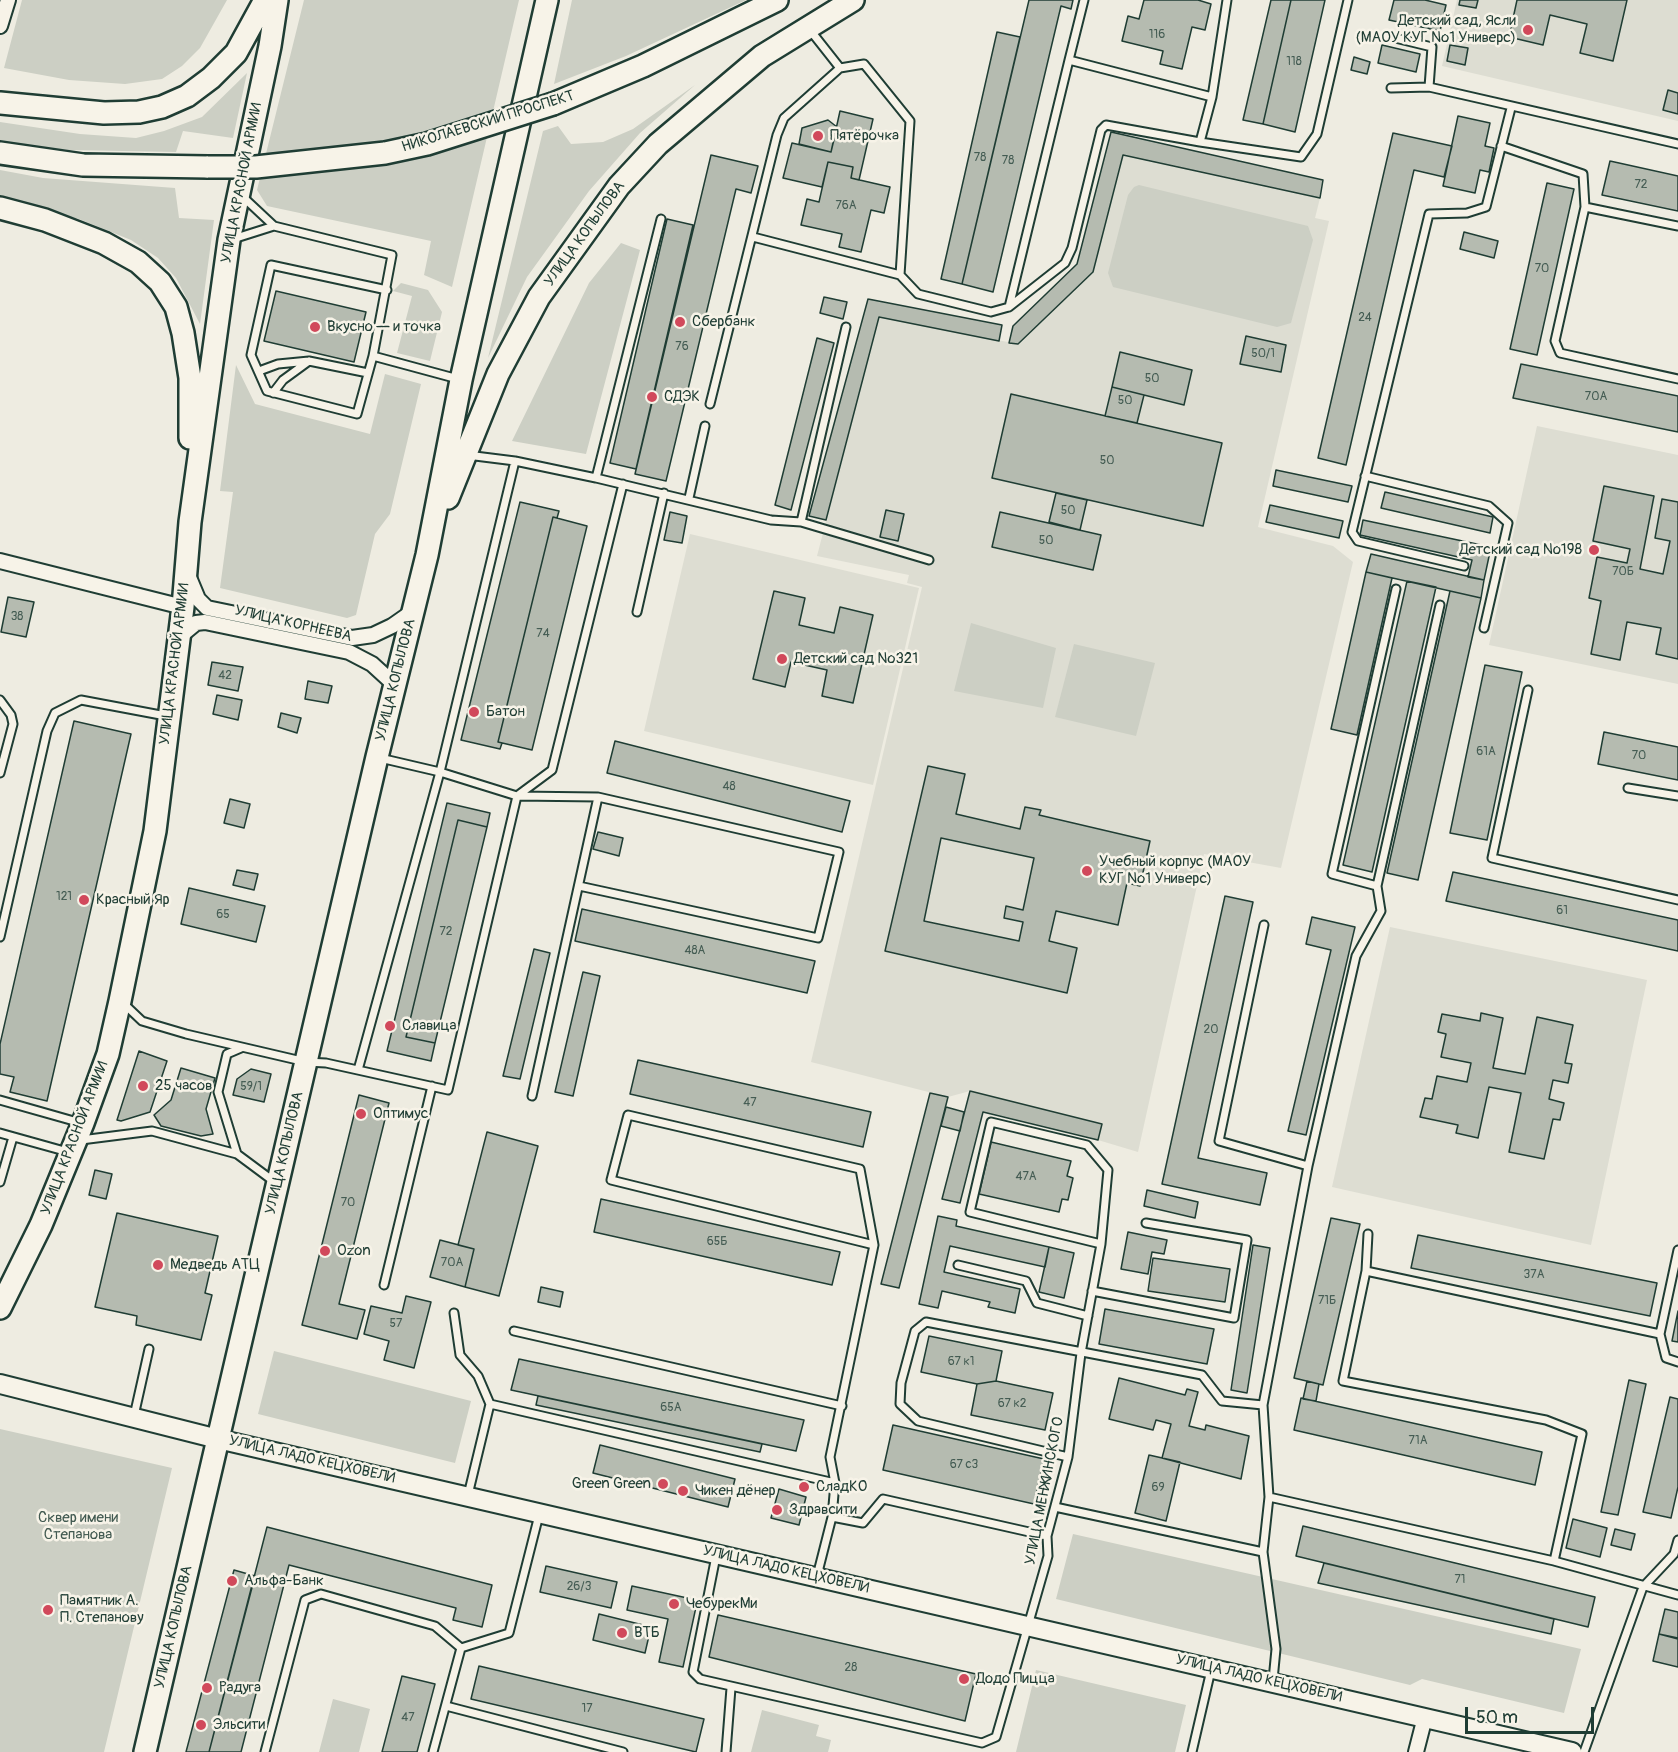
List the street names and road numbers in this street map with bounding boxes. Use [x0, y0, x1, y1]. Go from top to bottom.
street label: НИКОЛАЕВСКИЙ ПРОСПЕКТ [399, 87, 577, 157]
street label: УЛИЦА КРАСНОЙ АРМИИ [218, 101, 266, 265]
street label: УЛИЦА КОПЫЛОВА [541, 178, 629, 290]
street label: УЛИЦА КРАСНОЙ АРМИИ [156, 582, 194, 746]
street label: УЛИЦА КОРНЕЕВА [233, 602, 353, 646]
street label: УЛИЦА КОПЫЛОВА [372, 617, 420, 743]
street label: УЛИЦА КРАСНОЙ АРМИИ [37, 1059, 113, 1217]
street label: УЛИЦА КОПЫЛОВА [262, 1090, 308, 1216]
street label: УЛИЦА МЕНЖИНСКОГО [1022, 1415, 1068, 1567]
street label: УЛИЦА ЛАДО КЕЦХОВЕЛИ [227, 1432, 397, 1488]
street label: УЛИЦА ЛАДО КЕЦХОВЕЛИ [701, 1542, 871, 1598]
street label: УЛИЦА КОПЫЛОВА [151, 1564, 197, 1690]
street label: УЛИЦА ЛАДО КЕЦХОВЕЛИ [1174, 1651, 1344, 1707]

